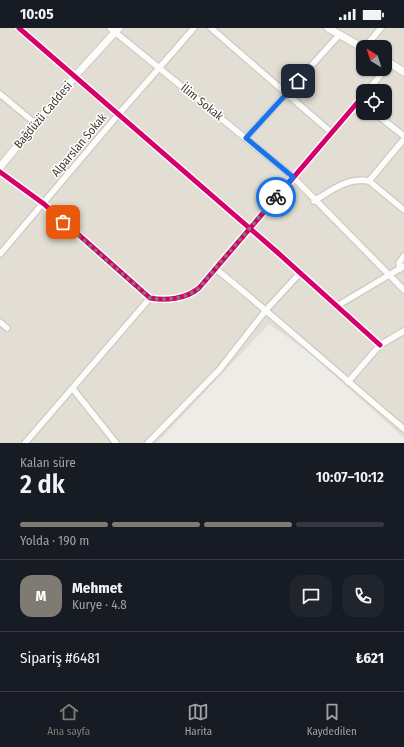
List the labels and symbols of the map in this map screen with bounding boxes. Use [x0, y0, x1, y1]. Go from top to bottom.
north arrow [356, 40, 392, 76]
pin [281, 64, 315, 98]
street label: Bağdüzü Caddesi [11, 79, 75, 151]
street label: İlim Sokak [178, 80, 227, 124]
street label: Alparslan Sokak [49, 110, 110, 179]
courier [256, 177, 296, 217]
pin [46, 205, 80, 239]

